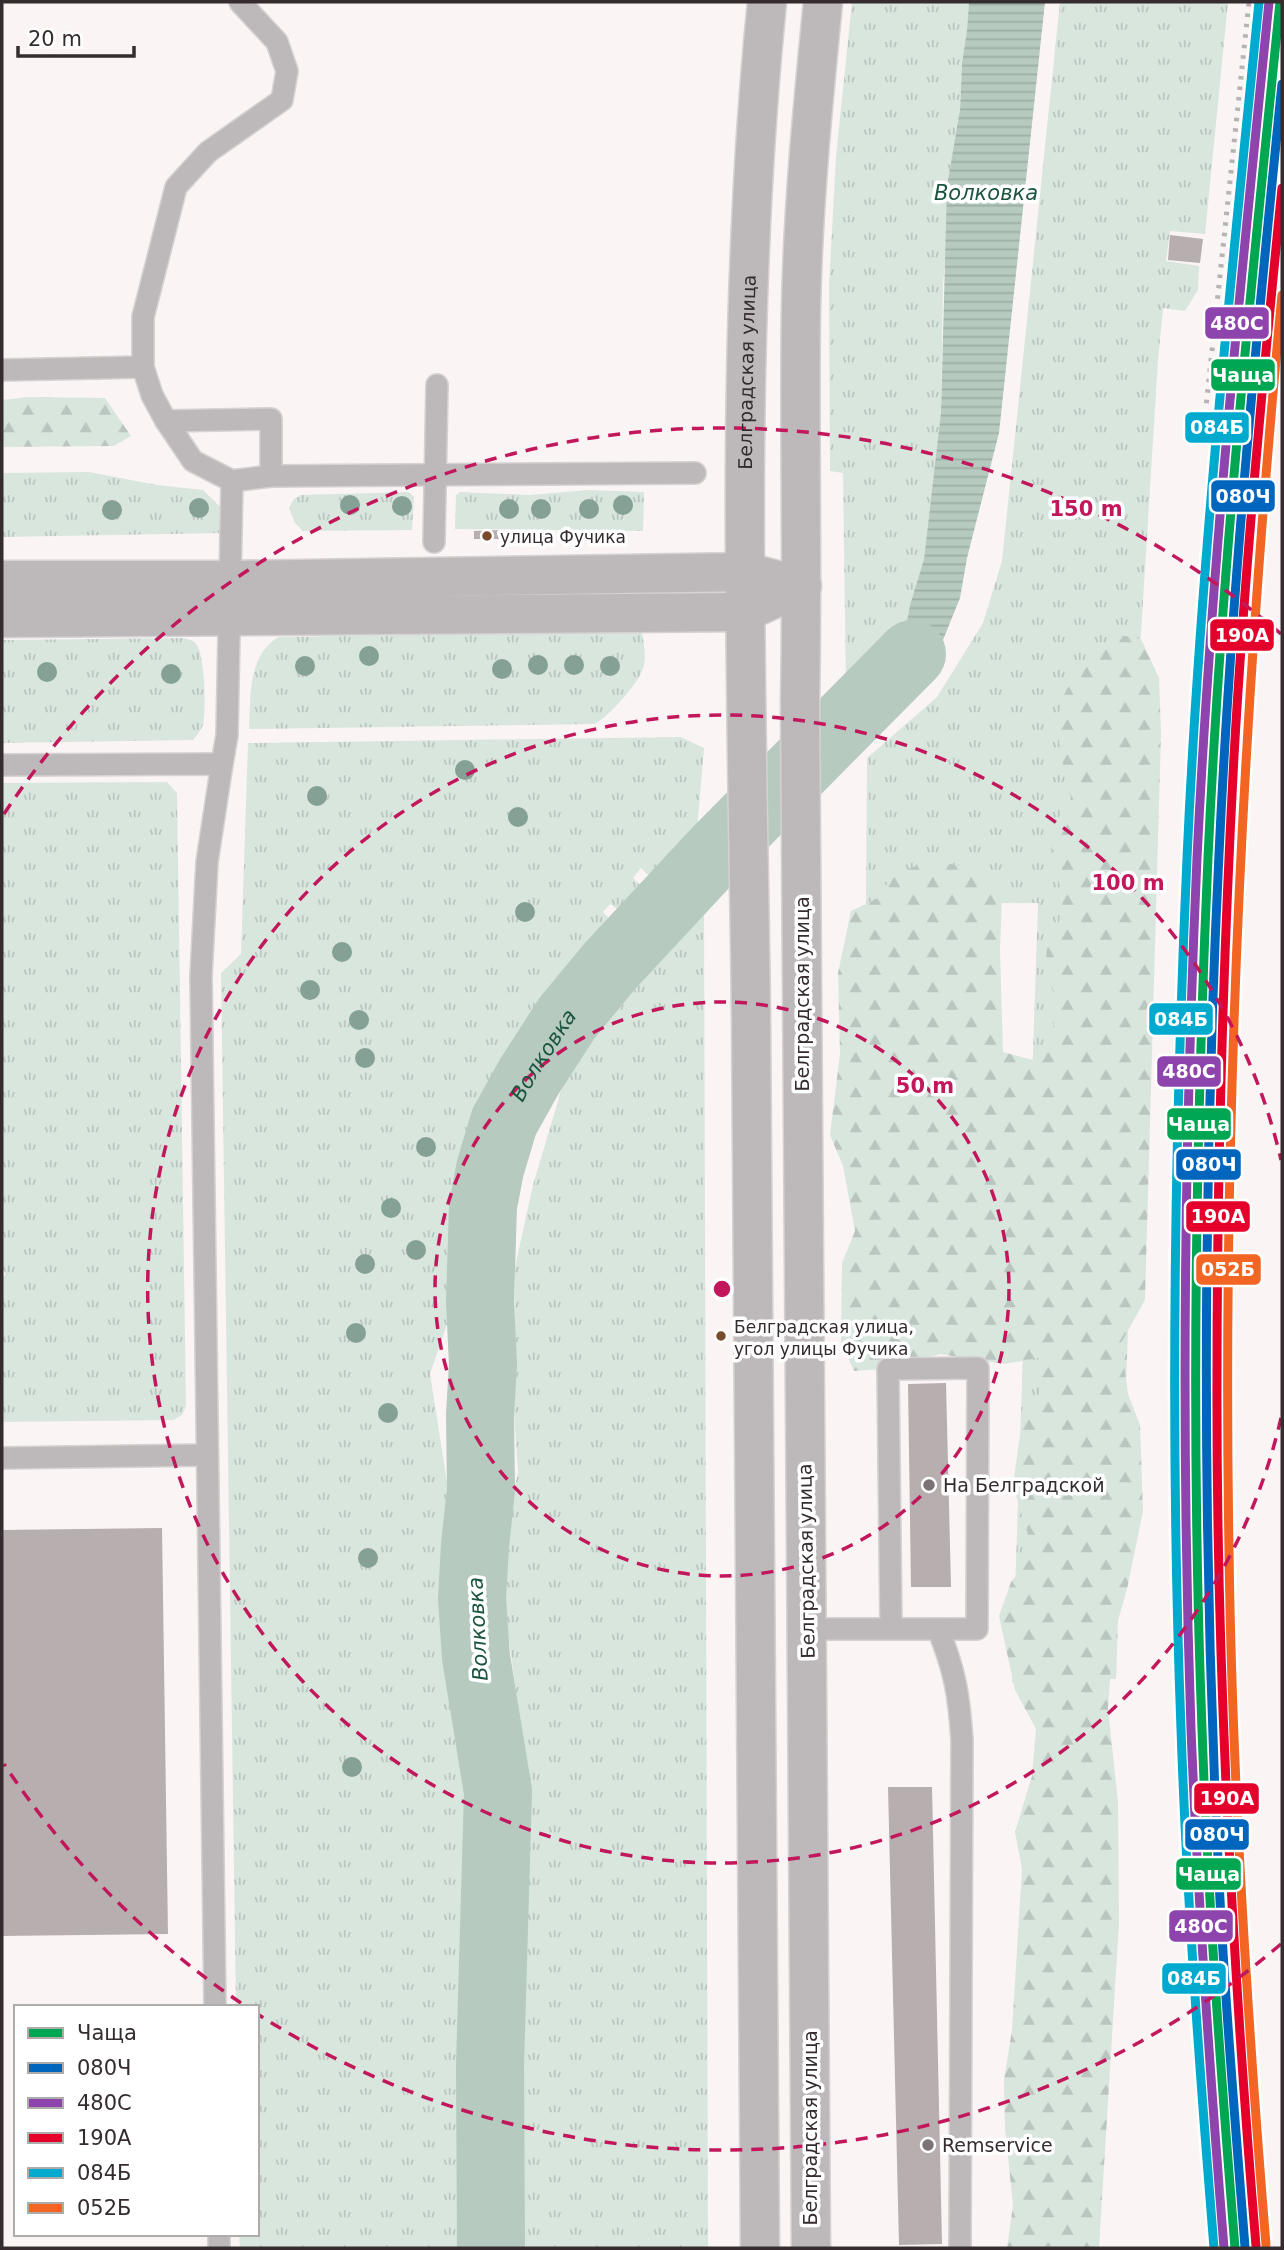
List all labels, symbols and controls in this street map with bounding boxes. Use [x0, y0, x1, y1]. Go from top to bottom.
scale bar [18, 14, 133, 58]
text: 20 m [28, 27, 82, 51]
water label: Волковка [934, 181, 1038, 205]
street label: Белградская улица [734, 274, 760, 470]
line badge: 480С [1204, 306, 1270, 340]
text: 480С [1210, 312, 1264, 334]
line badge: Чаща [1210, 358, 1276, 392]
text: Чаща [1212, 364, 1274, 386]
line badge: 084Б [1184, 411, 1250, 444]
text: 084Б [1190, 416, 1244, 438]
line badge: 080Ч [1210, 479, 1276, 513]
text: 080Ч [1215, 485, 1271, 507]
text: 150 m [1049, 497, 1123, 521]
place label: улица Фучика [500, 527, 626, 547]
marker: улица Фучика [480, 529, 494, 543]
line badge: 190А [1209, 618, 1275, 652]
text: 190А [1215, 624, 1269, 646]
text: 100 m [1091, 871, 1165, 895]
street label: Белградская улица [791, 896, 813, 1092]
line badge: 084Б [1148, 1002, 1214, 1036]
water label: Волковка [506, 1004, 581, 1106]
text: 084Б [1154, 1008, 1208, 1030]
line badge: 480С [1156, 1055, 1222, 1088]
text: 480С [1162, 1060, 1216, 1082]
text: 50 m [896, 1074, 954, 1098]
line badge: Чаща [1166, 1107, 1232, 1141]
text: Чаща [1168, 1113, 1230, 1135]
line badge: 080Ч [1175, 1148, 1242, 1181]
text: 080Ч [1181, 1153, 1237, 1175]
line badge: 190А [1185, 1200, 1251, 1233]
text: 190А [1191, 1205, 1245, 1227]
line badge: 052Б [1195, 1253, 1262, 1286]
text: 052Б [1201, 1258, 1255, 1280]
centre of rings [710, 1277, 734, 1301]
place label: Белградская улица, угол улицы Фучика [734, 1317, 914, 1359]
marker: Белградская улица, угол улицы Фучика [714, 1329, 728, 1343]
street label: Белградская улица [793, 1463, 819, 1659]
place label: На Белградской [943, 1474, 1105, 1496]
marker: На Белградской [921, 1477, 937, 1493]
water label: Волковка [463, 1576, 493, 1682]
line badge: 190А [1193, 1782, 1260, 1815]
text: 190А [1200, 1787, 1254, 1809]
line badge: 080Ч [1184, 1818, 1250, 1851]
text: 080Ч [1189, 1823, 1245, 1845]
line badge: Чаща [1175, 1857, 1242, 1891]
text: Чаща [1178, 1863, 1240, 1885]
line badge: 480С [1168, 1909, 1234, 1943]
text: 480С [1174, 1915, 1228, 1937]
line badge: 084Б [1161, 1962, 1227, 1995]
text: 084Б [1167, 1967, 1221, 1989]
legend [14, 2005, 259, 2236]
text: Чаща [77, 2021, 137, 2045]
street label: Белградская улица [799, 2030, 821, 2226]
text: 080Ч [77, 2056, 131, 2080]
text: 480С [77, 2091, 132, 2115]
text: 190А [77, 2126, 132, 2150]
place label: Remservice [942, 2134, 1053, 2156]
marker: Remservice [920, 2137, 936, 2153]
text: 084Б [77, 2161, 132, 2185]
text: 052Б [77, 2196, 132, 2220]

